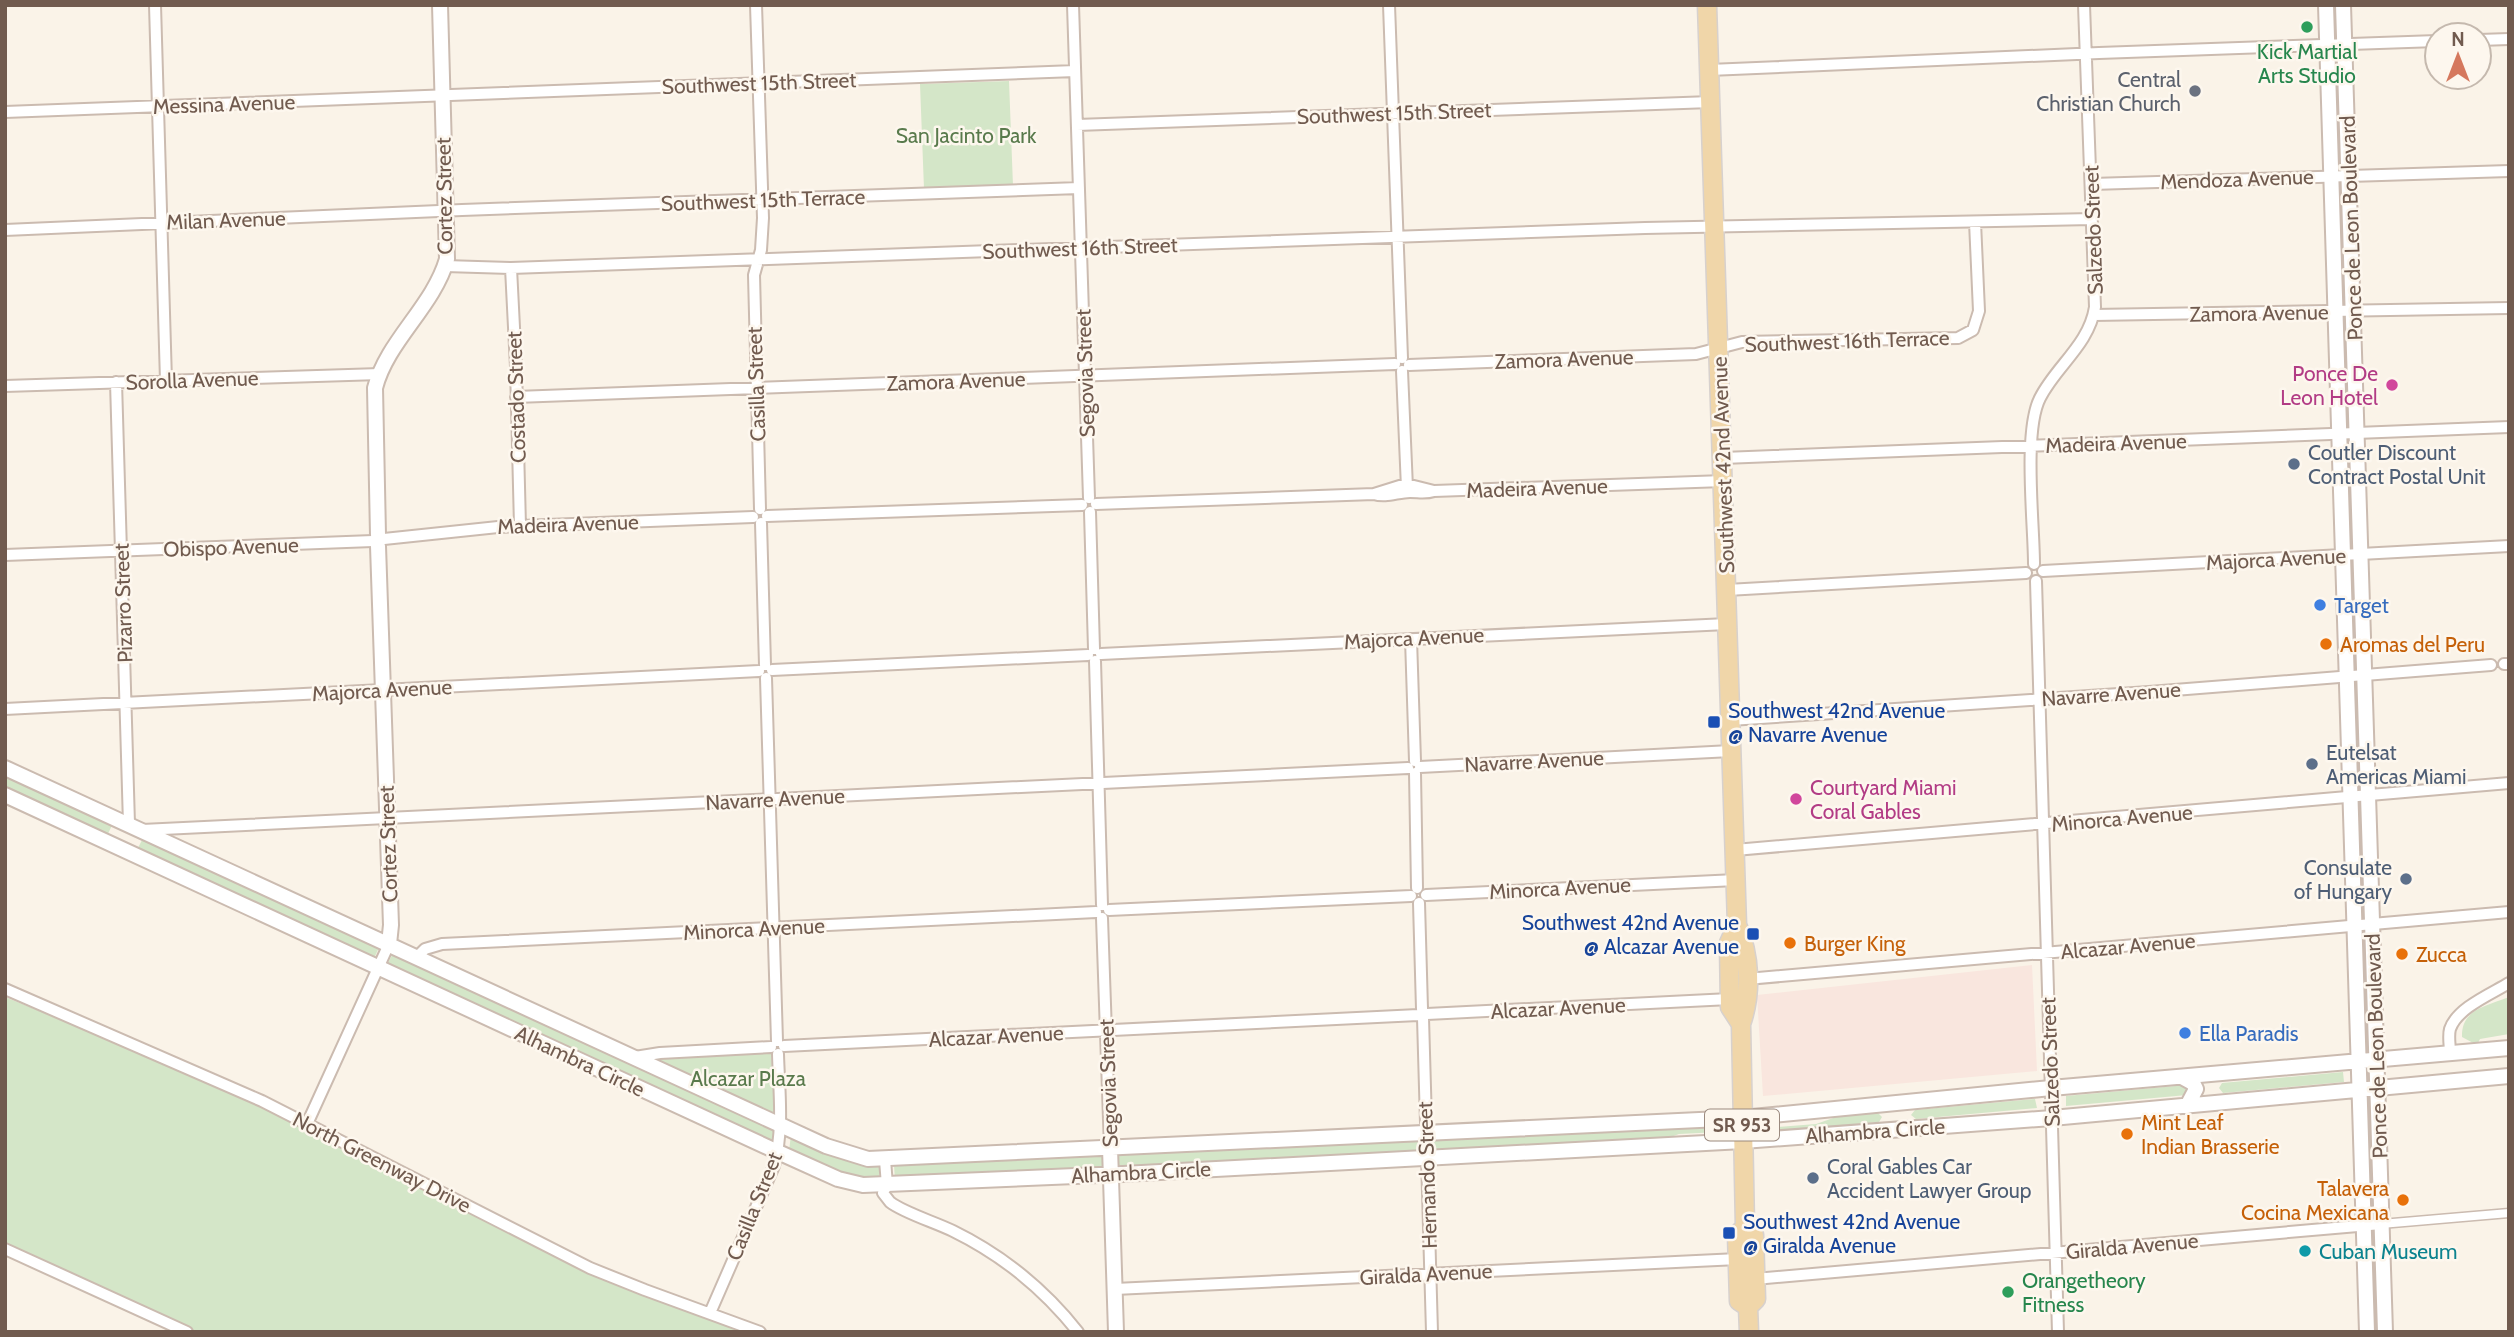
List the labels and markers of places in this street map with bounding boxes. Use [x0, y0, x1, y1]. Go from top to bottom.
marker: Kick Martial Arts Studio [2299, 19, 2315, 35]
place label: Kick Martial Arts Studio [2257, 39, 2357, 88]
place label: Central Christian Church [2036, 67, 2181, 116]
marker: Central Christian Church [2187, 83, 2203, 99]
place label: Ponce De Leon Hotel [2280, 361, 2378, 410]
marker: Ponce De Leon Hotel [2384, 377, 2400, 393]
place label: Coutler Discount Contract Postal Unit [2308, 440, 2486, 489]
marker: Coutler Discount Contract Postal Unit [2286, 456, 2302, 472]
place label: Target [2334, 593, 2389, 618]
marker: Target [2312, 597, 2328, 613]
place label: Aromas del Peru [2340, 632, 2485, 657]
marker: Aromas del Peru [2318, 636, 2334, 652]
place label: Southwest 42nd Avenue @ Navarre Avenue [1728, 698, 1946, 747]
marker: Southwest 42nd Avenue @ Navarre Avenue [1706, 714, 1722, 730]
place label: Eutelsat Americas Miami [2326, 740, 2466, 789]
marker: Eutelsat Americas Miami [2304, 756, 2320, 772]
place label: Courtyard Miami Coral Gables [1810, 775, 1956, 824]
marker: Courtyard Miami Coral Gables [1788, 791, 1804, 807]
place label: Consulate of Hungary [2294, 855, 2392, 904]
marker: Consulate of Hungary [2398, 871, 2414, 887]
place label: Southwest 42nd Avenue @ Alcazar Avenue [1522, 910, 1739, 959]
marker: Southwest 42nd Avenue @ Alcazar Avenue [1745, 926, 1761, 942]
place label: Burger King [1804, 931, 1906, 956]
marker: Burger King [1782, 935, 1798, 951]
place label: Zucca [2416, 942, 2467, 967]
marker: Zucca [2394, 946, 2410, 962]
place label: Ella Paradis [2199, 1021, 2299, 1046]
marker: Ella Paradis [2177, 1025, 2193, 1041]
place label: Mint Leaf Indian Brasserie [2141, 1110, 2280, 1159]
marker: Mint Leaf Indian Brasserie [2119, 1126, 2135, 1142]
place label: Coral Gables Car Accident Lawyer Group [1827, 1154, 2032, 1203]
marker: Coral Gables Car Accident Lawyer Group [1805, 1170, 1821, 1186]
place label: Talavera Cocina Mexicana [2241, 1176, 2389, 1225]
marker: Talavera Cocina Mexicana [2395, 1192, 2411, 1208]
place label: Southwest 42nd Avenue @ Giralda Avenue [1743, 1209, 1961, 1258]
marker: Southwest 42nd Avenue @ Giralda Avenue [1721, 1225, 1737, 1241]
place label: Cuban Museum [2319, 1239, 2458, 1264]
marker: Cuban Museum [2297, 1243, 2313, 1259]
place label: Orangetheory Fitness [2022, 1268, 2146, 1317]
marker: Orangetheory Fitness [2000, 1284, 2016, 1300]

